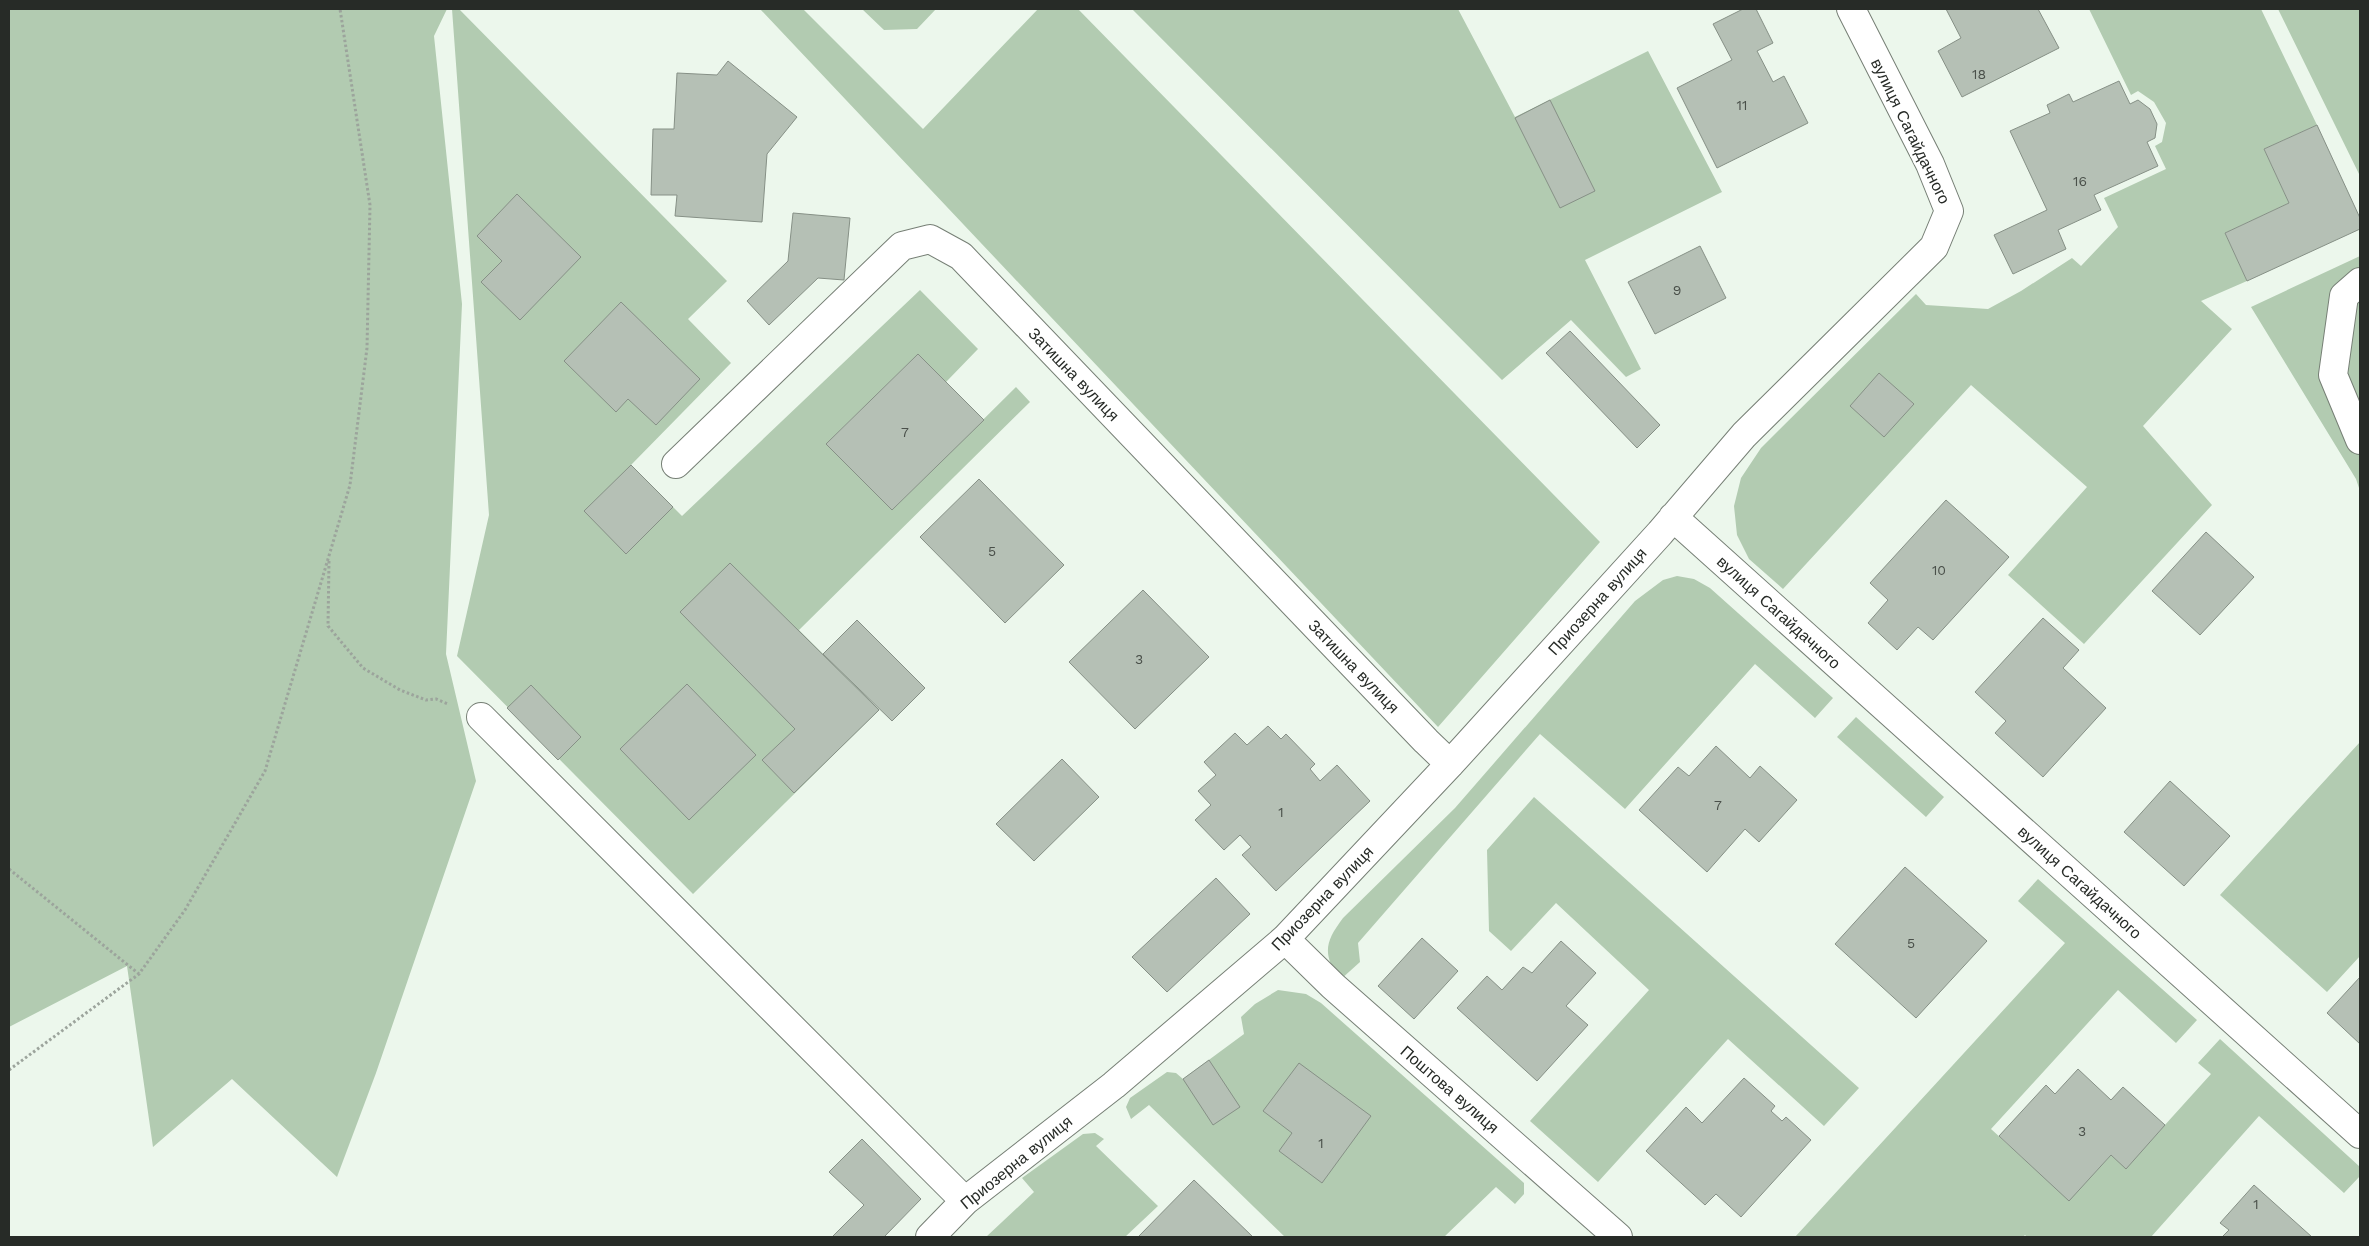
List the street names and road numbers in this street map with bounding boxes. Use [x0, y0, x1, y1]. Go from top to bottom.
street label: вулиця Сагайдачного [1867, 55, 1954, 207]
street label: Затишна вулиця [1024, 324, 1123, 425]
street label: Приозерна вулиця [1544, 544, 1651, 659]
street label: вулиця Сагайдачного [1713, 552, 1844, 673]
street label: Затишна вулиця [1304, 616, 1403, 717]
street label: вулиця Сагайдачного [2014, 822, 2145, 943]
street label: Приозерна вулиця [1268, 842, 1377, 955]
street label: Поштова вулиця [1397, 1042, 1503, 1137]
street label: Приозерна вулиця [957, 1112, 1076, 1213]

